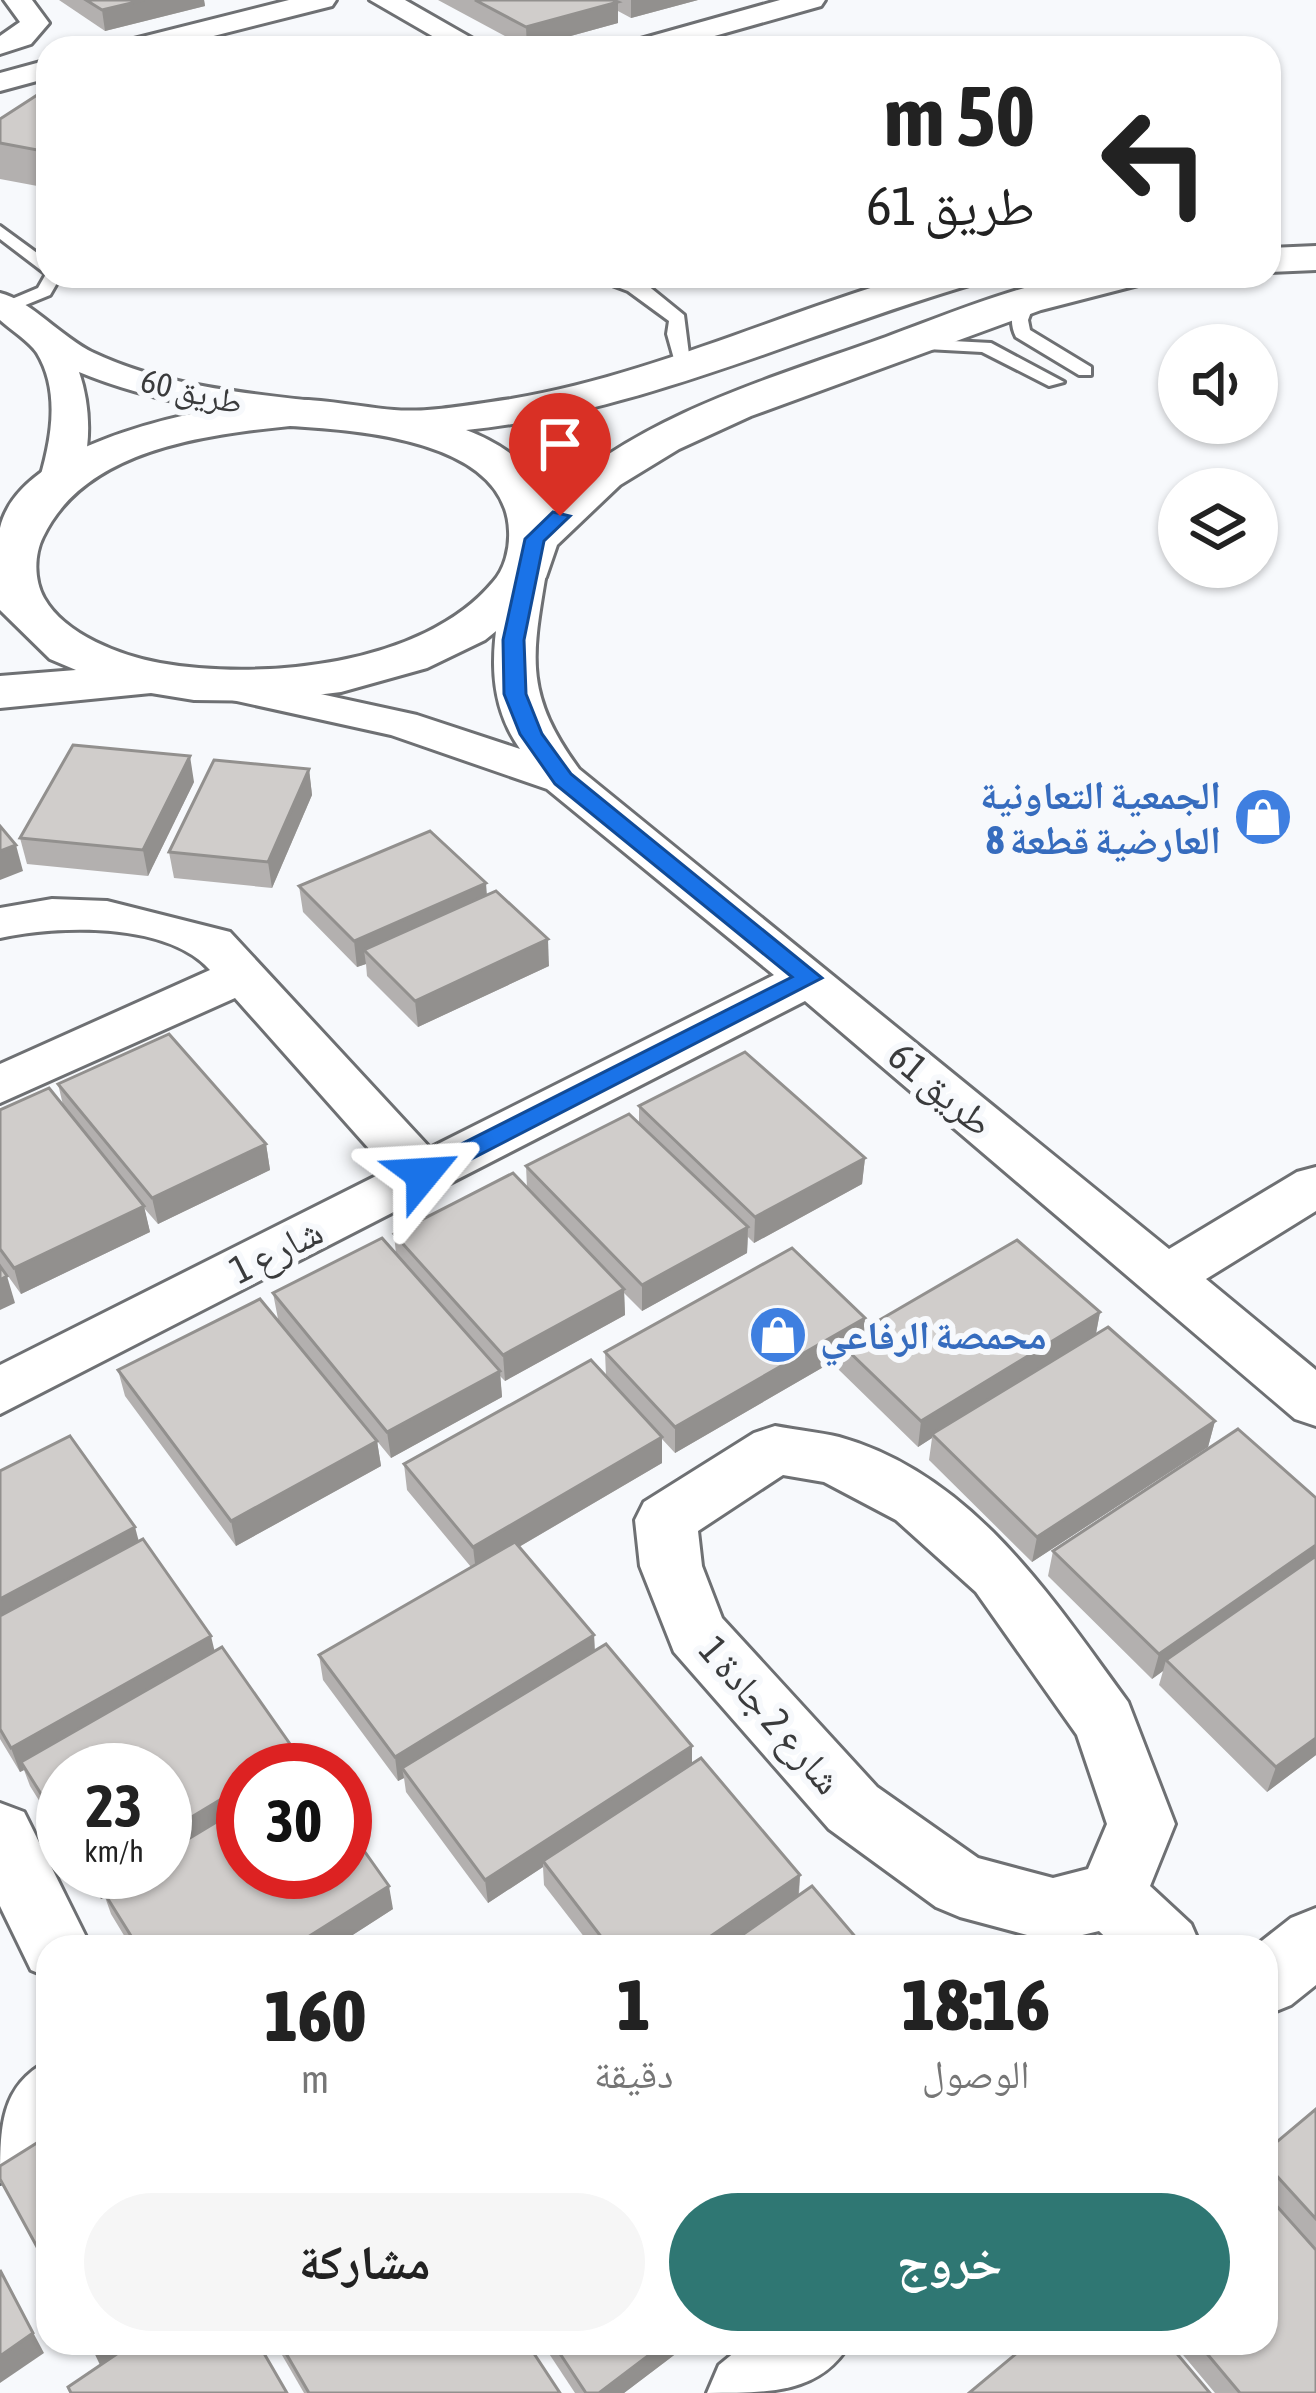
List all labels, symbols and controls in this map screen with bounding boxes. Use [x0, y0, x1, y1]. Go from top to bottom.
text: 50 m [884, 68, 1035, 164]
icon: left [1077, 84, 1233, 240]
text: طريق 61 [866, 175, 1035, 236]
map controls [1158, 324, 1278, 588]
button: sound [1158, 324, 1278, 444]
street label: طريق 60 [137, 361, 247, 423]
pin [509, 393, 611, 516]
icon: arrive [527, 411, 593, 477]
button: layers [1158, 468, 1278, 588]
place label: الجمعية التعاونية العارضية قطعة 8 [980, 773, 1221, 863]
shop icon: الجمعية التعاونية العارضية قطعة 8 [1232, 786, 1294, 848]
street label: طريق 61 [878, 1033, 1002, 1147]
position arrow [360, 1111, 486, 1237]
street label: شارع 1 [222, 1208, 331, 1294]
shop icon: محمصة الرفاعي [747, 1304, 809, 1366]
place label: محمصة الرفاعي [820, 1313, 1047, 1367]
street label: شارع 2 جادة 1 [689, 1628, 851, 1804]
speed limit sign: 30 [216, 1743, 372, 1899]
text: 23 [86, 1771, 142, 1840]
text: km/h [84, 1834, 144, 1868]
text: 1 [617, 1963, 651, 2045]
text: 18:16 [902, 1963, 1050, 2045]
text: 160 [264, 1974, 366, 2056]
text: دقيقة [594, 2052, 673, 2096]
text: الوصول [922, 2052, 1030, 2096]
text: m [301, 2057, 329, 2101]
button: مشاركة [84, 2193, 645, 2331]
button: خروج [669, 2193, 1230, 2331]

